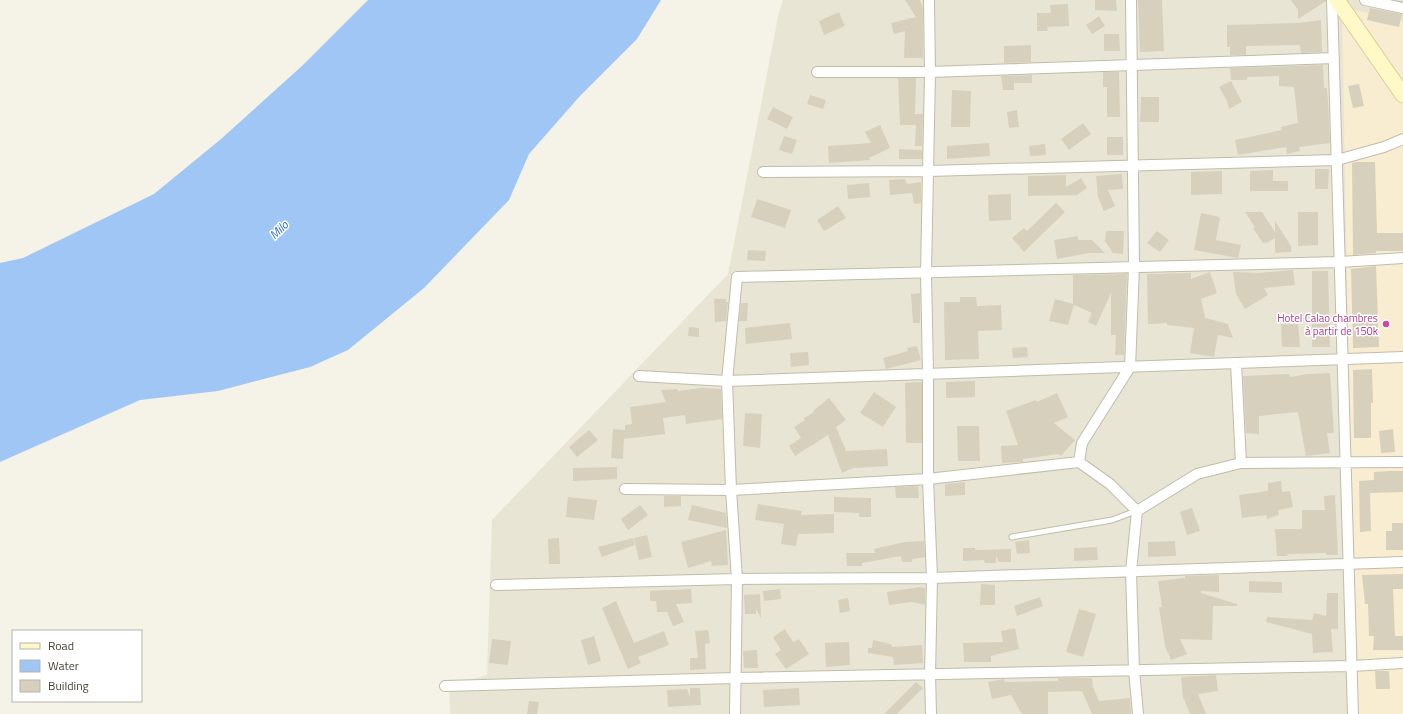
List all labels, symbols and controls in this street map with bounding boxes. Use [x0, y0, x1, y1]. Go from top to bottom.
water label: Milo [265, 215, 293, 244]
place label: Hotel Calao chambres à partir de 150k [1277, 310, 1379, 339]
marker: Hotel Calao chambres à partir de 150k [1381, 319, 1391, 329]
legend [12, 630, 142, 702]
text: Road [48, 636, 74, 655]
text: Water [48, 656, 79, 675]
text: Building [48, 676, 89, 695]

